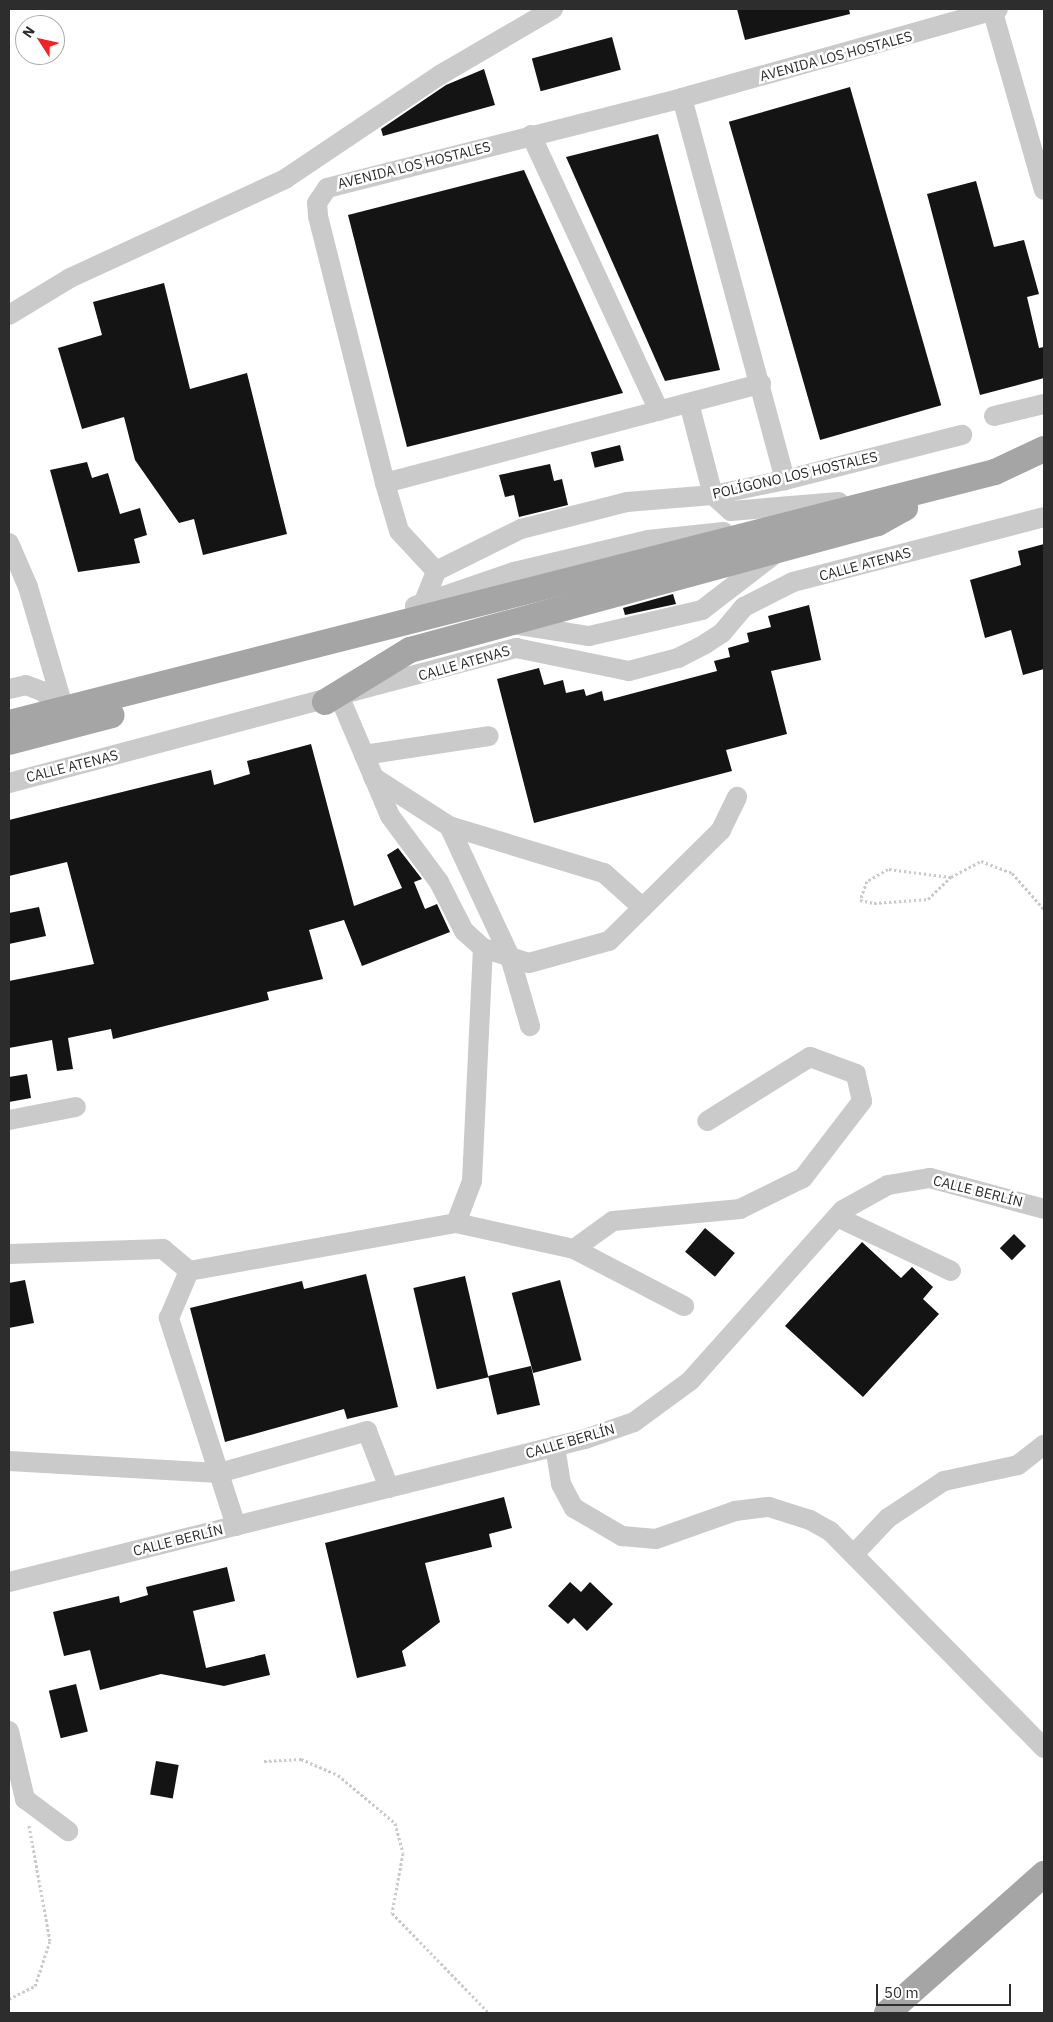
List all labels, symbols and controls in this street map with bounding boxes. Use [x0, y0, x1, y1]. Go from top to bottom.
north arrow [15, 15, 65, 65]
text: N [18, 23, 39, 41]
street label: AVENIDA LOS HOSTALES [758, 28, 914, 84]
street label: AVENIDA LOS HOSTALES [336, 138, 492, 192]
street label: POLÍGONO LOS HOSTALES [711, 448, 879, 502]
street label: CALLE ATENAS [817, 544, 913, 584]
street label: CALLE ATENAS [416, 642, 512, 684]
street label: CALLE ATENAS [24, 746, 120, 786]
street label: CALLE BERLÍN [931, 1172, 1025, 1210]
street label: CALLE BERLÍN [523, 1420, 617, 1462]
street label: CALLE BERLÍN [131, 1521, 225, 1559]
scale bar [878, 1974, 1013, 2006]
text: 50 m [884, 1983, 919, 2002]

